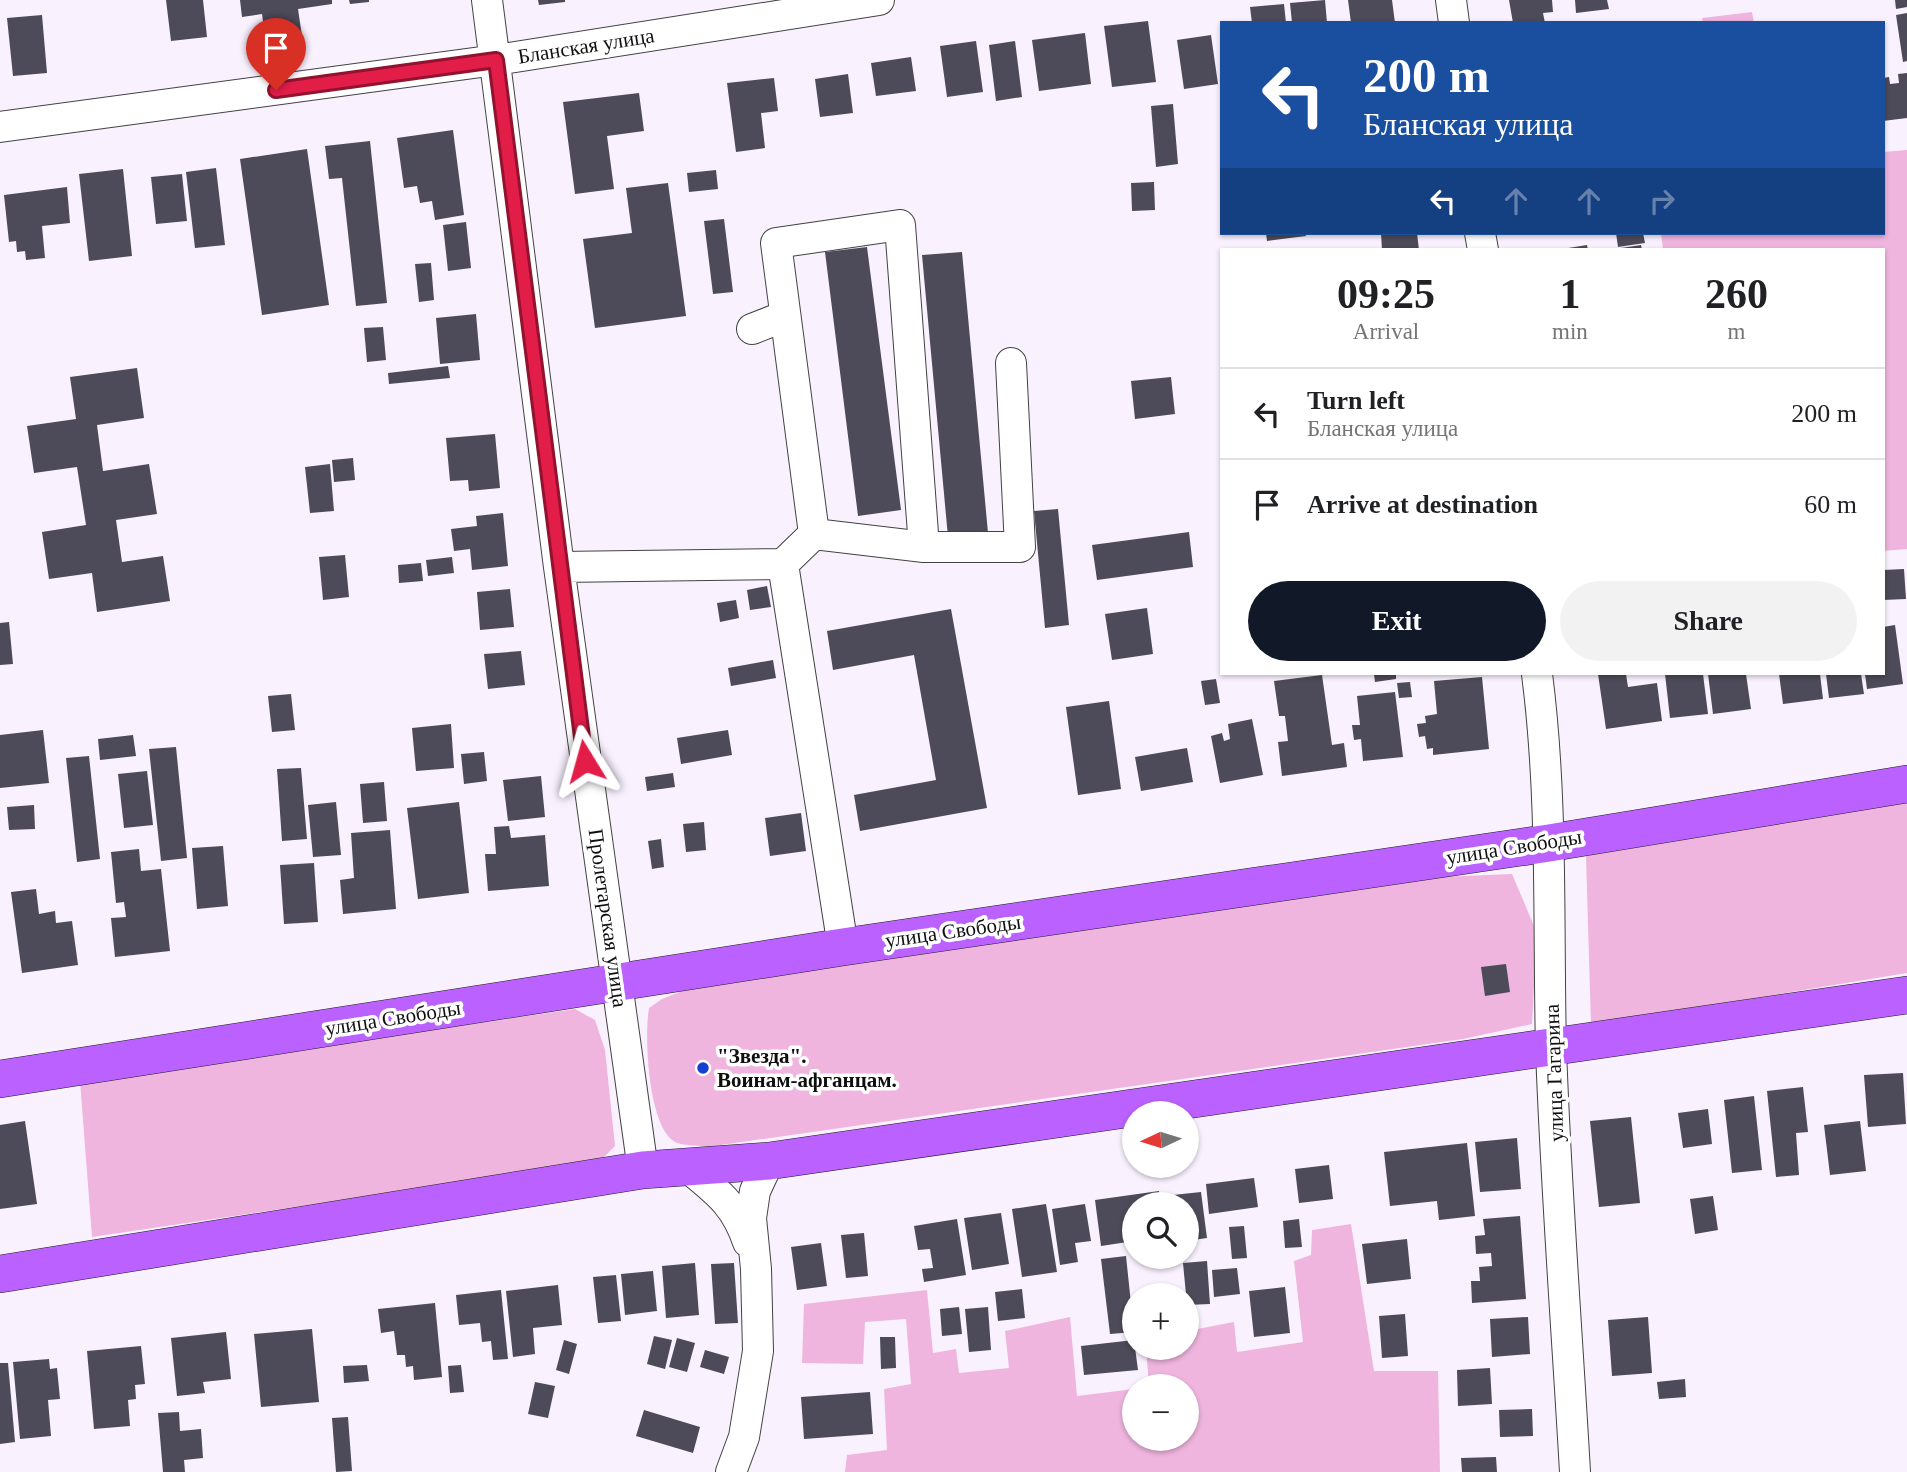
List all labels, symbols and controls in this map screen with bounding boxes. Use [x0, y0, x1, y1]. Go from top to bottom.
pin [246, 18, 306, 90]
street label: Бланская улица [516, 23, 657, 69]
icon: arrive [257, 29, 295, 67]
text: 200 m [1363, 48, 1490, 103]
icon: left [1248, 49, 1339, 140]
text: Бланская улица [1363, 106, 1573, 142]
icon: left [1424, 182, 1462, 220]
icon: ahead [1497, 182, 1535, 220]
icon: ahead [1570, 182, 1608, 220]
icon: right [1643, 182, 1681, 220]
text: 09:25 [1337, 271, 1435, 317]
text: 1 [1559, 271, 1580, 317]
text: 260 [1705, 271, 1768, 317]
text: Arrival [1353, 319, 1419, 344]
text: min [1552, 319, 1588, 344]
text: m [1727, 319, 1745, 344]
text: Turn left [1307, 386, 1405, 415]
icon: left [1248, 395, 1286, 433]
text: 200 m [1791, 399, 1857, 428]
text: Бланская улица [1307, 416, 1458, 441]
icon: arrive [1248, 486, 1286, 524]
text: Arrive at destination [1307, 490, 1538, 519]
text: 60 m [1804, 490, 1857, 519]
button: Exit [1248, 581, 1546, 661]
button: Share [1560, 581, 1857, 661]
position arrow [548, 724, 622, 798]
street label: улица Свободы [1445, 824, 1583, 870]
street label: Пролетарская улица [584, 827, 633, 1010]
street label: улица Свободы [884, 910, 1022, 952]
street label: улица Свободы [324, 995, 462, 1041]
street label: улица Гагарина [1540, 1003, 1568, 1143]
place label: "Звезда". Воинам-афганцам. [717, 1044, 897, 1092]
marker: "Звезда". Воинам-афганцам. [695, 1060, 711, 1076]
north arrow [1122, 1101, 1199, 1178]
map controls [1122, 1101, 1199, 1451]
button: search [1122, 1192, 1199, 1269]
button: + [1122, 1283, 1199, 1360]
button: − [1122, 1374, 1199, 1451]

